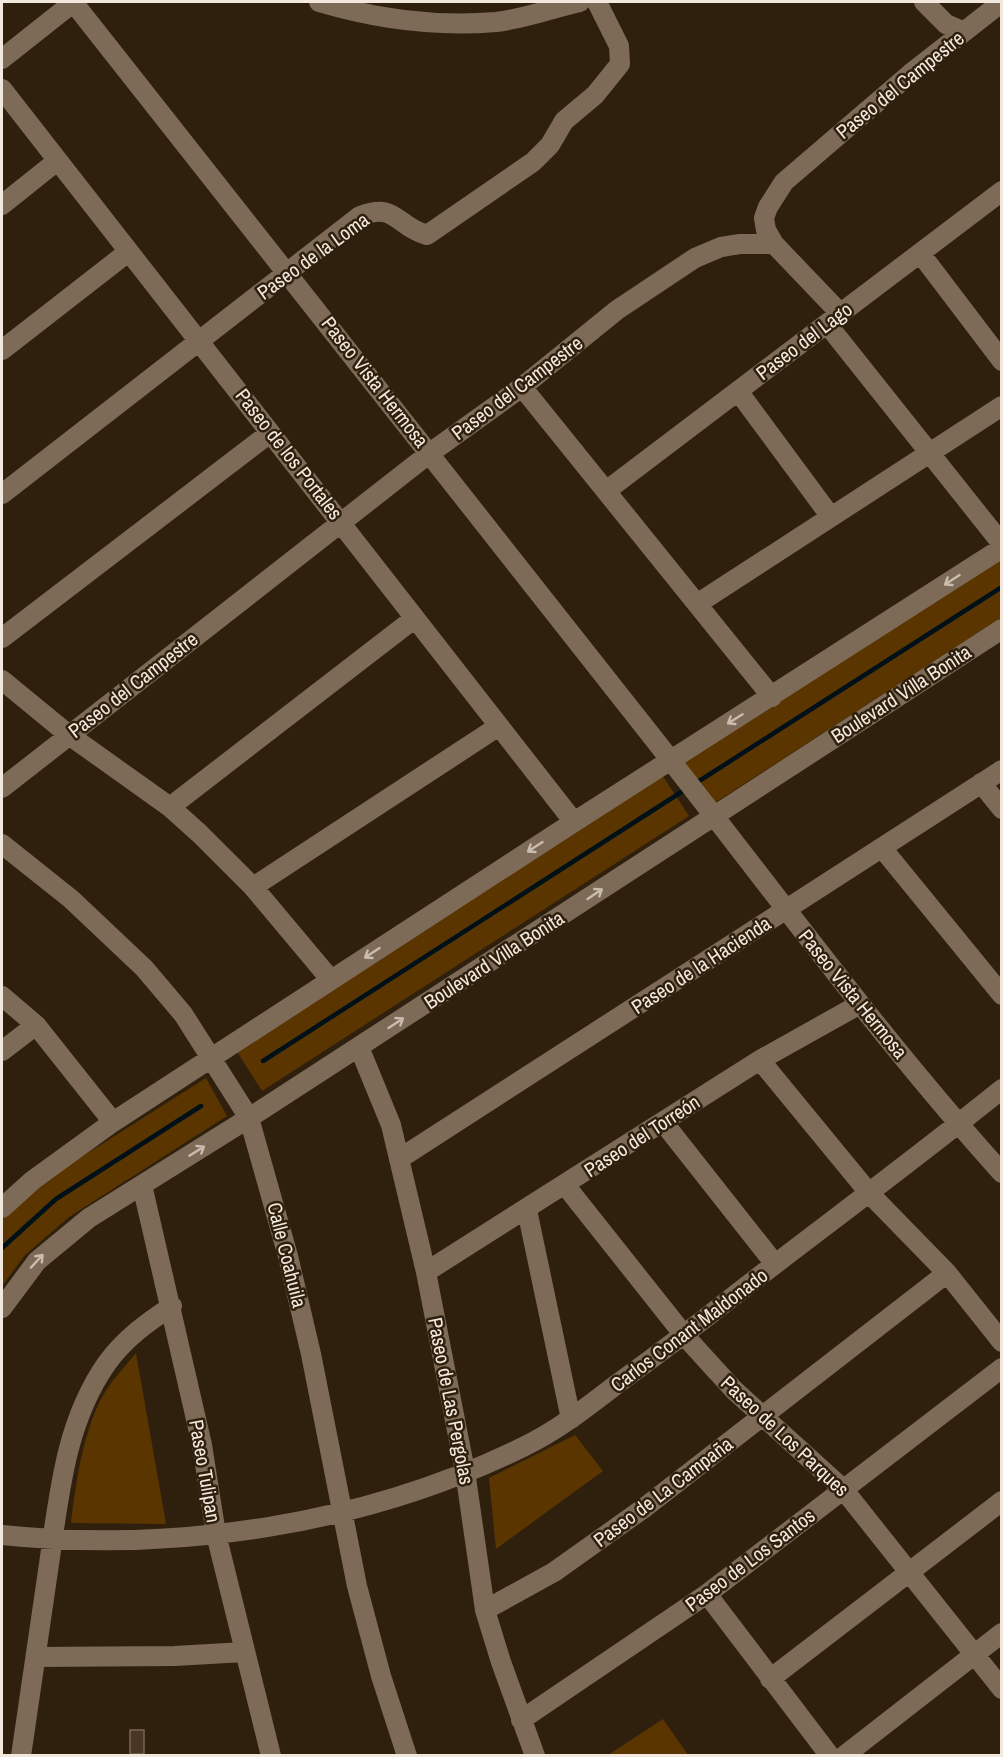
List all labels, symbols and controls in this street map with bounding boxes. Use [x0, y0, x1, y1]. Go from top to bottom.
street label: Paseo del Campestre [830, 24, 969, 145]
street label: Paseo de la Loma [251, 206, 374, 305]
street label: Paseo del Lago [750, 296, 857, 386]
street label: Paseo Vista Hermosa [316, 311, 435, 453]
street label: Paseo del Campestre [446, 329, 588, 446]
street label: Paseo de los Portales [230, 383, 349, 525]
one-way arrow [945, 574, 961, 586]
street label: Paseo del Campestre [62, 625, 203, 744]
street label: Boulevard Villa Bonita [825, 638, 976, 749]
one-way arrow [727, 714, 744, 726]
one-way arrow [528, 841, 544, 853]
one-way arrow [586, 887, 603, 899]
street label: Boulevard Villa Bonita [418, 904, 569, 1015]
street label: Paseo de la Hacienda [626, 909, 776, 1020]
street label: Paseo Vista Hermosa [793, 923, 914, 1064]
one-way arrow [364, 948, 381, 960]
one-way arrow [388, 1017, 404, 1029]
street label: Paseo del Torreón [579, 1088, 705, 1183]
one-way arrow [188, 1144, 205, 1156]
street label: Calle Coahuila [261, 1199, 314, 1310]
one-way arrow [30, 1254, 44, 1269]
street label: Carlos Conant Maldonado [604, 1261, 773, 1398]
street label: Paseo de Las Pergolas [422, 1315, 481, 1487]
street label: Paseo de Los Parques [715, 1369, 855, 1502]
street label: Paseo Tulipan [183, 1417, 228, 1525]
street label: Paseo de La Campaña [588, 1430, 738, 1553]
street label: Paseo de Los Santos [679, 1502, 820, 1617]

